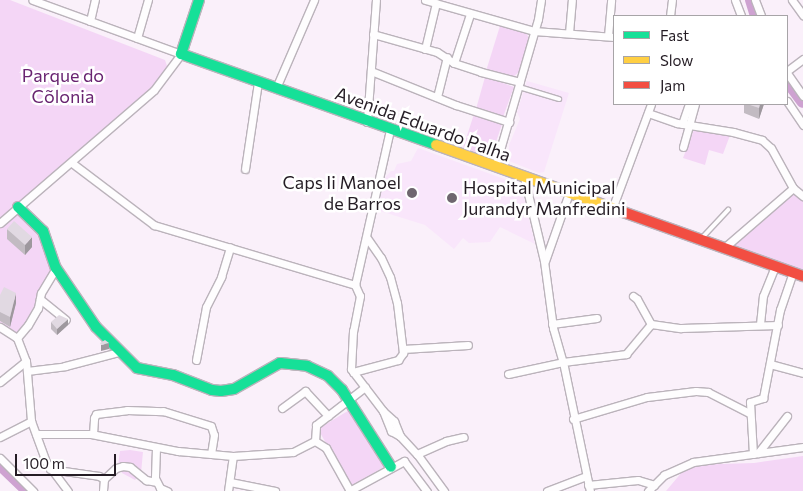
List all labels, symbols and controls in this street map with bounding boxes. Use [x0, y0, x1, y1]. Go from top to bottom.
legend [613, 15, 788, 105]
text: Fast [660, 26, 689, 44]
text: Slow [660, 51, 693, 69]
park label: Parque do Cõlonia [22, 65, 104, 108]
text: Jam [660, 76, 685, 94]
street label: Avenida Eduardo Palha [332, 82, 514, 166]
place label: Caps Ii Manoel de Barros [282, 172, 401, 214]
place label: Hospital Municipal Jurandyr Manfredini [463, 177, 626, 220]
marker: Caps Ii Manoel de Barros [405, 186, 419, 200]
marker: Hospital Municipal Jurandyr Manfredini [445, 191, 459, 205]
scale bar [18, 444, 119, 476]
text: 100 m [23, 454, 65, 472]

